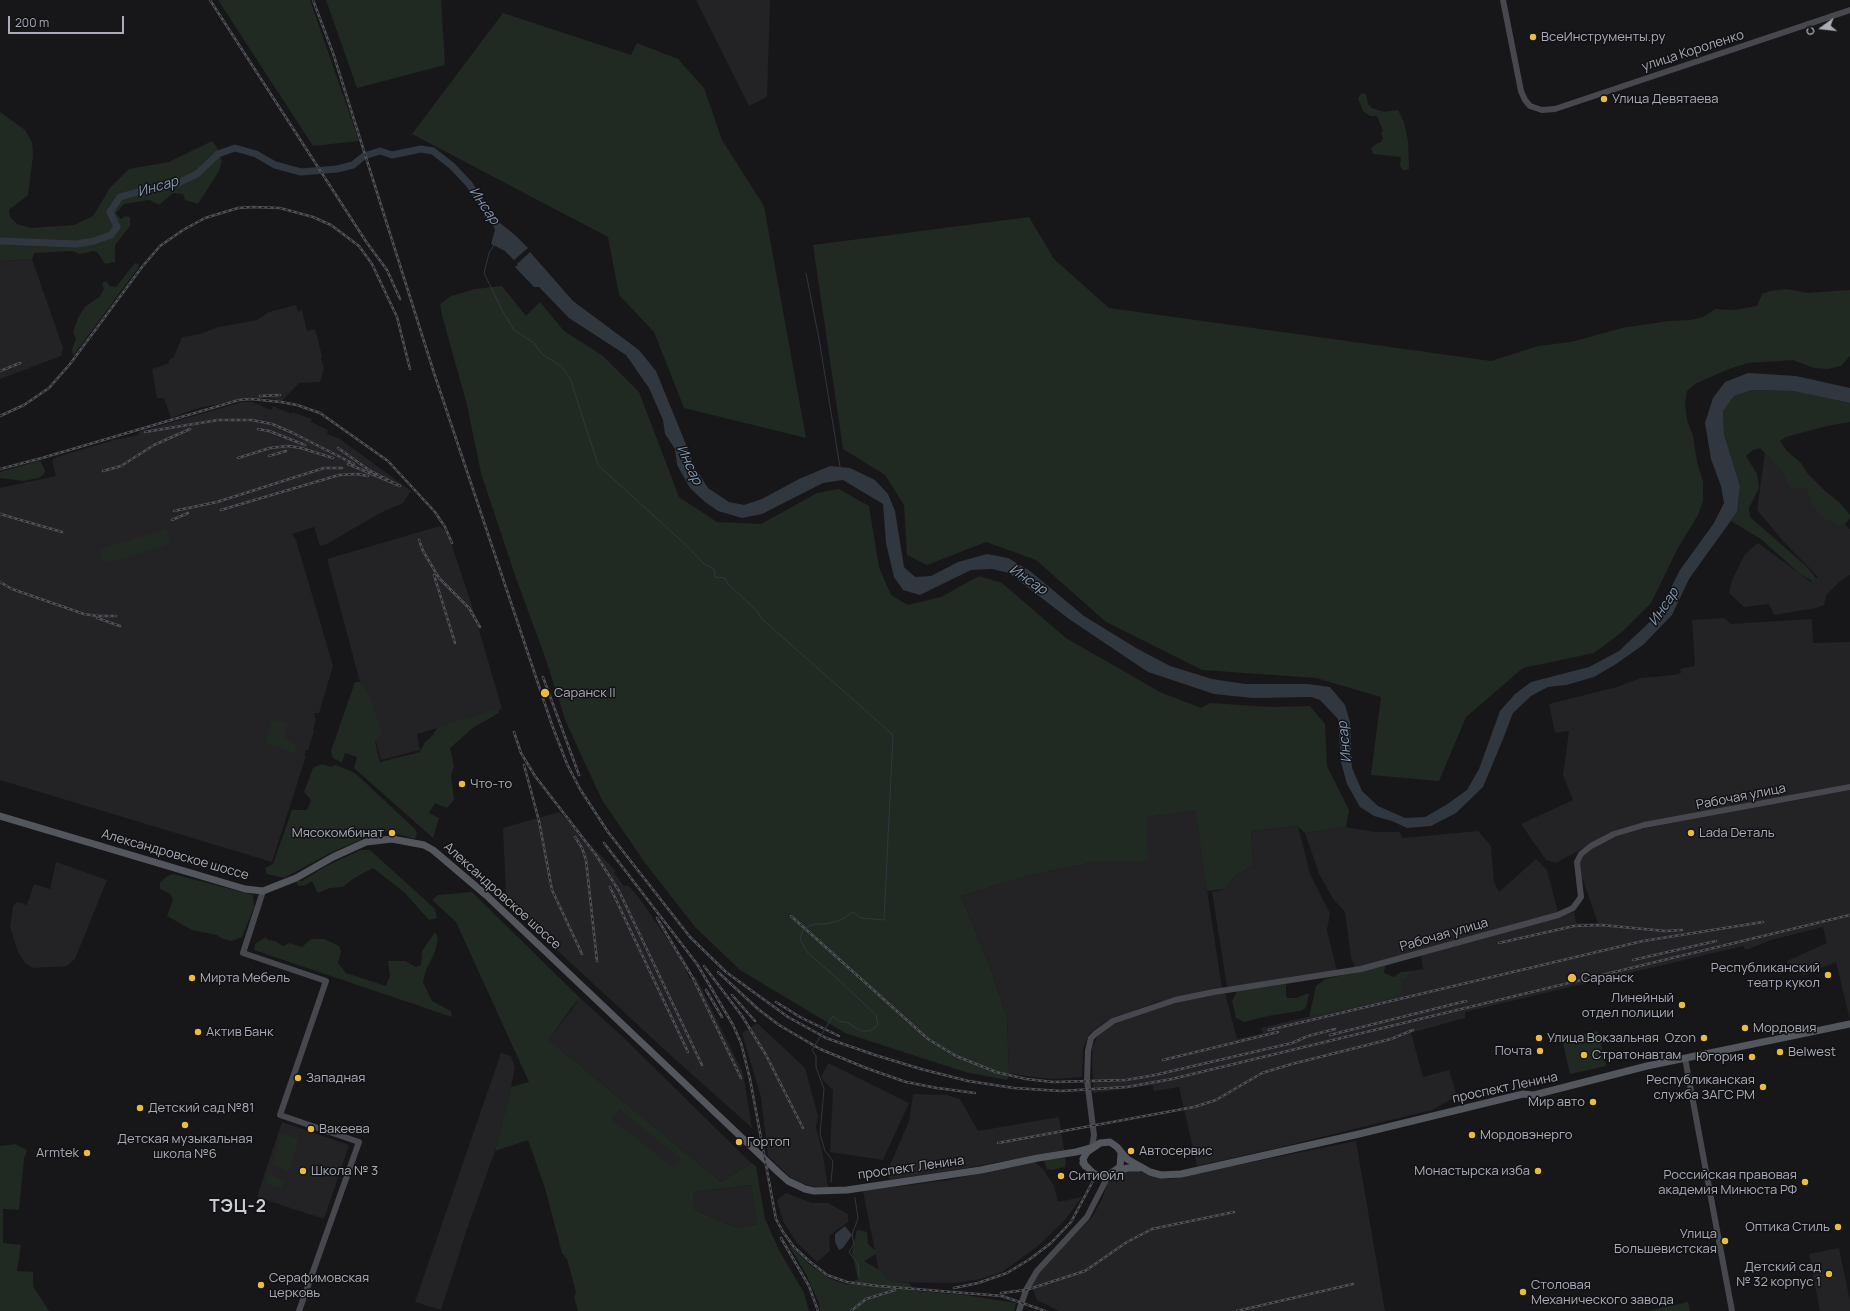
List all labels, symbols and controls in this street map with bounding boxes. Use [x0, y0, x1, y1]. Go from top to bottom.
scale bar [10, 8, 126, 34]
north arrow [1802, 8, 1842, 48]
text: 200 m [15, 14, 49, 31]
text: С [1802, 25, 1818, 37]
street label: улица Короленко [1640, 27, 1746, 75]
place label: ВсеИнструменты.ру [1541, 29, 1665, 45]
marker: ВсеИнструменты.ру [1528, 32, 1538, 42]
place label: Улица Девятаева [1612, 91, 1718, 107]
marker: Улица Девятаева [1599, 94, 1609, 104]
water label: Инсар [136, 173, 180, 201]
water label: Инсар [465, 184, 503, 228]
water label: Инсар [673, 443, 705, 487]
water label: Инсар [1006, 561, 1050, 599]
water label: Инсар [1645, 585, 1683, 629]
place label: Саранск II [554, 685, 615, 701]
marker: Саранск II [539, 687, 551, 699]
water label: Инсар [1334, 720, 1356, 764]
place label: Что-то [470, 776, 512, 792]
marker: Что-то [457, 779, 467, 789]
street label: Рабочая улица [1695, 781, 1787, 813]
place label: Мясокомбинат [292, 825, 384, 841]
place label: Lada Dеталь [1699, 825, 1775, 841]
street label: Александровское шоссе [100, 826, 250, 884]
marker: Мясокомбинат [387, 828, 397, 838]
marker: Lada Dеталь [1686, 828, 1696, 838]
street label: Александровское шоссе [440, 839, 564, 953]
street label: Рабочая улица [1398, 915, 1490, 955]
place label: Республиканский театр кукол [1711, 960, 1820, 991]
place label: Мирта Мебель [200, 970, 290, 986]
place label: Саранск [1581, 970, 1634, 986]
marker: Республиканский театр кукол [1823, 970, 1833, 980]
marker: Саранск [1566, 972, 1578, 984]
marker: Мирта Мебель [187, 973, 197, 983]
place label: Линейный отдел полиции [1582, 990, 1674, 1021]
marker: Линейный отдел полиции [1677, 1000, 1687, 1010]
place label: Мордовия [1753, 1020, 1816, 1036]
marker: Мордовия [1740, 1023, 1750, 1033]
place label: Актив Банк [206, 1024, 273, 1040]
marker: Актив Банк [193, 1027, 203, 1037]
place label: Улица Вокзальная [1547, 1030, 1659, 1046]
place label: Ozon [1665, 1030, 1696, 1046]
marker: Улица Вокзальная [1534, 1033, 1544, 1043]
marker: Ozon [1699, 1033, 1709, 1043]
place label: Почта [1495, 1043, 1532, 1059]
place label: Belwest [1788, 1044, 1836, 1060]
marker: Почта [1535, 1046, 1545, 1056]
place label: Стратонавтам [1592, 1047, 1681, 1063]
marker: Belwest [1775, 1047, 1785, 1057]
place label: Югория [1696, 1049, 1744, 1065]
marker: Стратонавтам [1579, 1050, 1589, 1060]
marker: Югория [1747, 1052, 1757, 1062]
street label: проспект Ленина [1451, 1069, 1559, 1107]
place label: Западная [306, 1070, 365, 1086]
place label: Республиканская служба ЗАГС РМ [1646, 1072, 1755, 1103]
marker: Западная [293, 1073, 303, 1083]
marker: Республиканская служба ЗАГС РМ [1758, 1082, 1768, 1092]
place label: Мир авто [1528, 1094, 1585, 1110]
marker: Мир авто [1588, 1097, 1598, 1107]
place label: Детский сад №81 [148, 1100, 254, 1116]
marker: Детский сад №81 [135, 1103, 145, 1113]
marker: Детская музыкальная школа №6 [180, 1120, 190, 1130]
place label: Вакеева [319, 1121, 370, 1137]
marker: Вакеева [306, 1124, 316, 1134]
place label: Мордовэнерго [1480, 1127, 1573, 1143]
marker: Мордовэнерго [1467, 1130, 1477, 1140]
place label: Детская музыкальная школа №6 [117, 1131, 253, 1162]
place label: Гортоп [747, 1134, 790, 1150]
marker: Гортоп [734, 1137, 744, 1147]
place label: Автосервис [1139, 1143, 1212, 1159]
place label: Armtek [36, 1145, 79, 1161]
marker: Автосервис [1126, 1146, 1136, 1156]
marker: Armtek [82, 1148, 92, 1158]
street label: проспект Ленина [857, 1153, 965, 1183]
place label: Школа № 3 [311, 1163, 378, 1179]
place label: Монастырска изба [1414, 1163, 1530, 1179]
marker: Школа № 3 [298, 1166, 308, 1176]
marker: Монастырска изба [1533, 1166, 1543, 1176]
place label: Российская правовая академия Минюста РФ [1658, 1167, 1797, 1198]
place label: СитиОйл [1069, 1168, 1124, 1184]
marker: СитиОйл [1056, 1171, 1066, 1181]
marker: Российская правовая академия Минюста РФ [1800, 1177, 1810, 1187]
district label: ТЭЦ-2 [209, 1197, 267, 1217]
place label: Оптика Стиль [1745, 1219, 1830, 1235]
marker: Оптика Стиль [1833, 1222, 1843, 1232]
place label: Улица Большевистская [1614, 1226, 1717, 1257]
marker: Улица Большевистская [1720, 1236, 1730, 1246]
place label: Детский сад № 32 корпус 1 [1736, 1259, 1821, 1290]
marker: Детский сад № 32 корпус 1 [1824, 1269, 1834, 1279]
place label: Серафимовская церковь [269, 1270, 369, 1301]
place label: Столовая Механического завода [1531, 1277, 1674, 1308]
marker: Серафимовская церковь [256, 1280, 266, 1290]
marker: Столовая Механического завода [1518, 1287, 1528, 1297]

